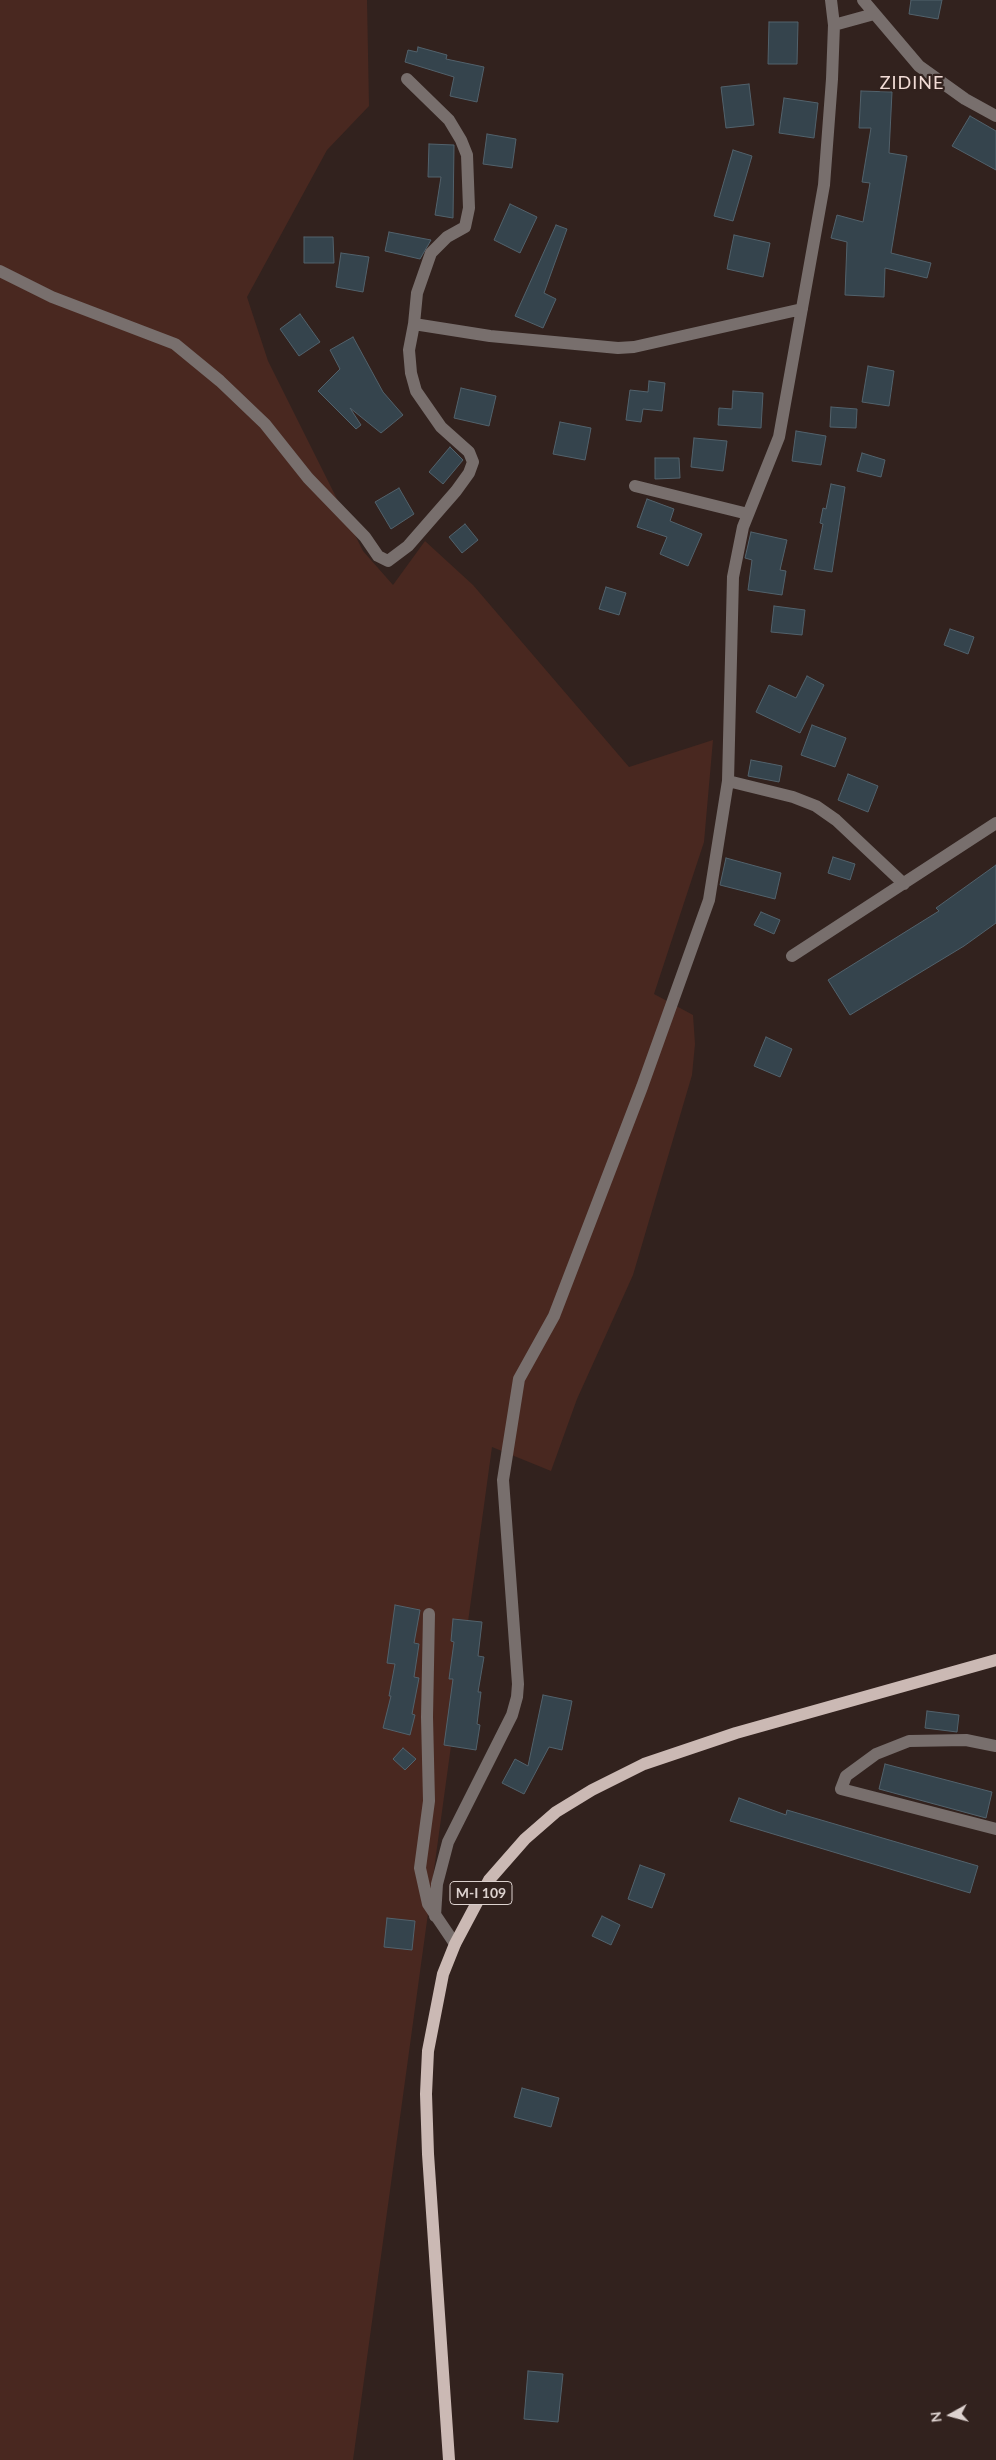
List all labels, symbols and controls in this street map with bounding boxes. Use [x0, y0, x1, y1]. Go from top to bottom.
district label: ZIDINE [879, 72, 945, 94]
road number: M-I 109 [450, 1882, 512, 1905]
north arrow [926, 2390, 976, 2440]
text: N [927, 2411, 945, 2423]

